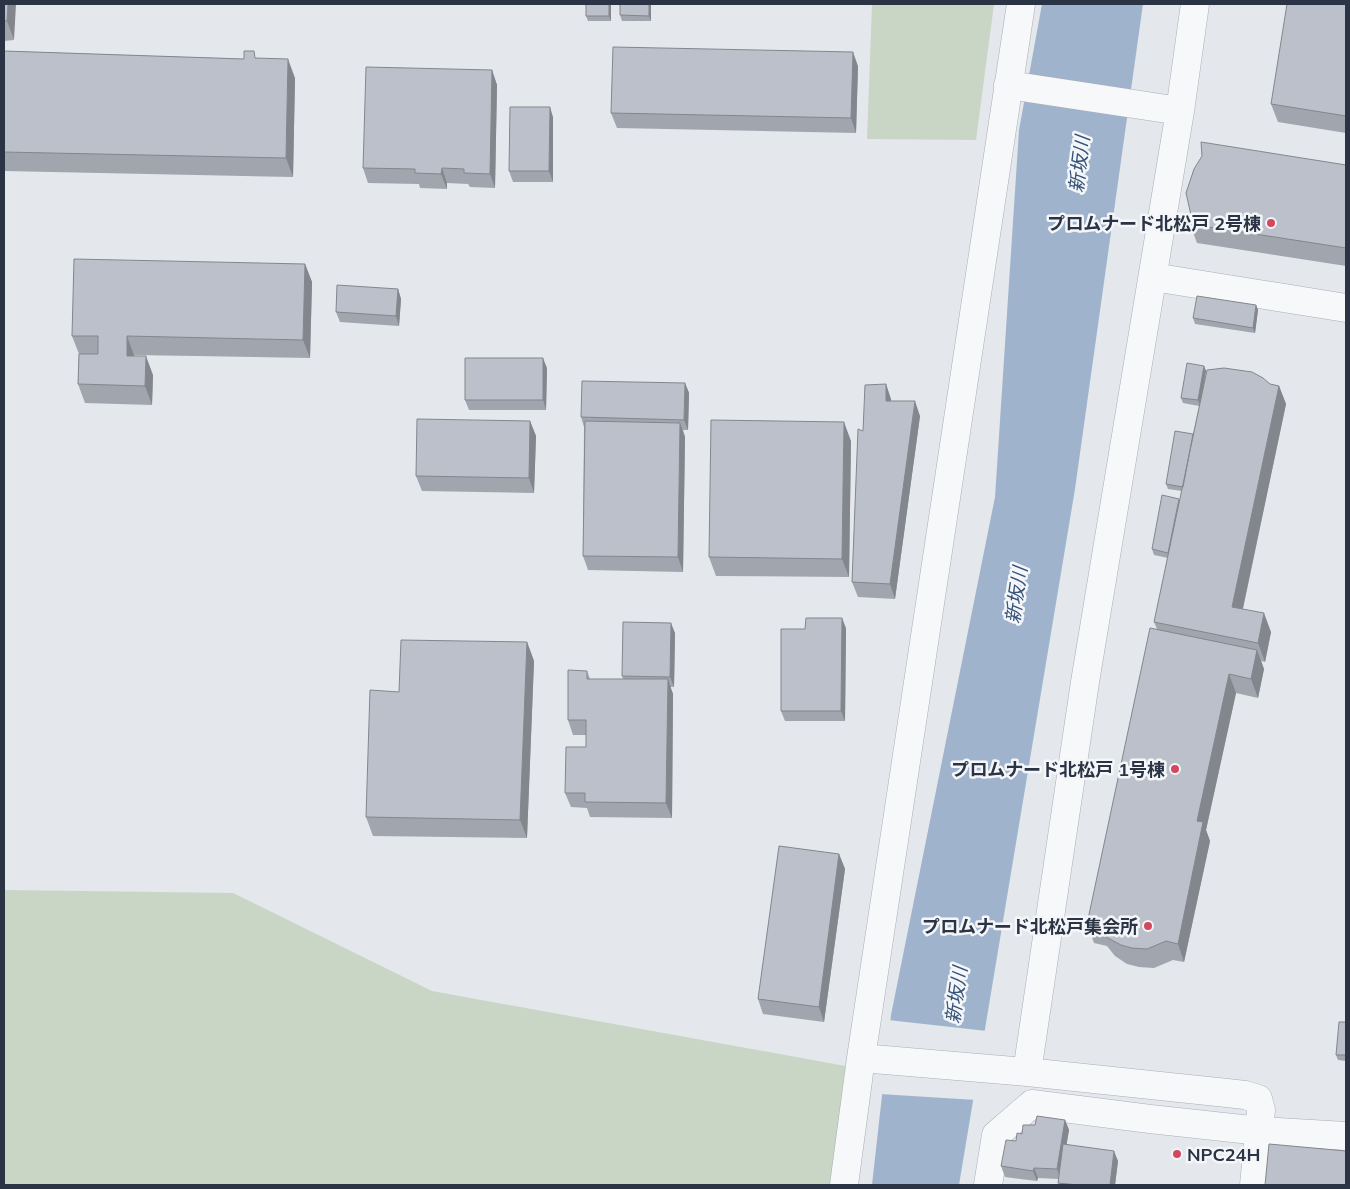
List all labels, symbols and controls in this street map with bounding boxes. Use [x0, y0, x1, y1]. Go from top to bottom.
water label: 新坂川 [1064, 132, 1095, 194]
place label: プロムナード北松戸 2号棟 [1047, 212, 1261, 235]
marker: プロムナード北松戸 2号棟 [1265, 217, 1277, 229]
water label: 新坂川 [1000, 563, 1032, 625]
place label: プロムナード北松戸 1号棟 [951, 758, 1165, 781]
marker: プロムナード北松戸 1号棟 [1169, 763, 1181, 775]
place label: プロムナード北松戸集会所 [922, 915, 1138, 938]
marker: プロムナード北松戸集会所 [1142, 920, 1154, 932]
water label: 新坂川 [940, 963, 972, 1025]
place label: NPC24H [1187, 1143, 1260, 1166]
marker: NPC24H [1171, 1148, 1183, 1160]

